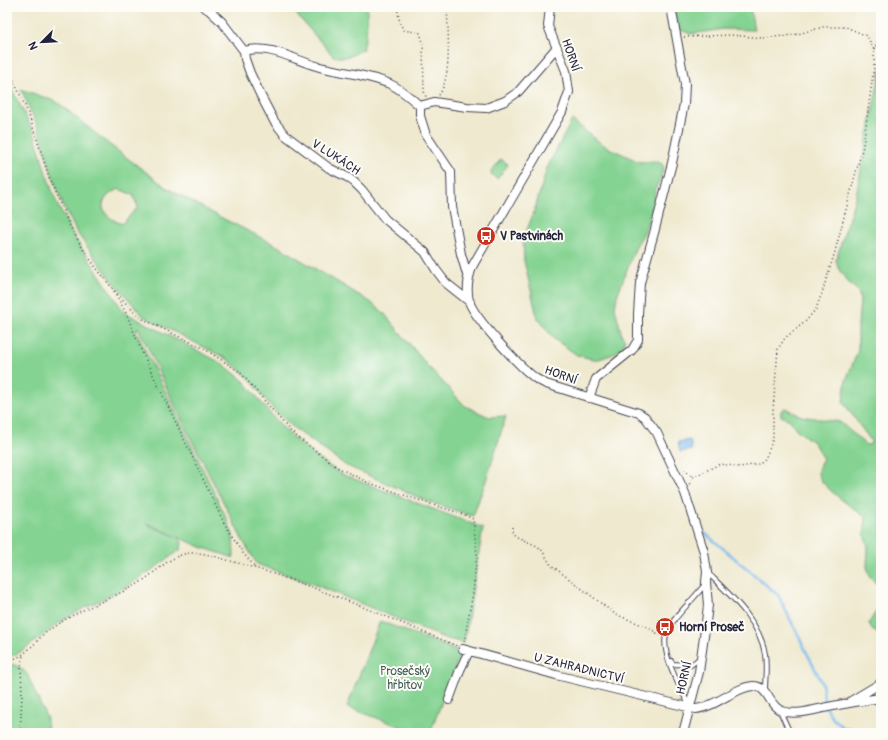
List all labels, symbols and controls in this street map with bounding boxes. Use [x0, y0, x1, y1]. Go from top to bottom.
north arrow [22, 22, 62, 62]
street label: HORNÍ [558, 36, 584, 74]
text: N [26, 39, 41, 52]
street label: V LUKÁCH [309, 135, 364, 179]
bus stop icon: V Pastvinách [475, 225, 497, 247]
place label: V Pastvinách [500, 229, 564, 244]
street label: HORNÍ [542, 362, 580, 388]
bus stop icon: Horní Proseč [654, 616, 676, 638]
place label: Horní Proseč [679, 620, 744, 635]
street label: U ZAHRADNICTVÍ [532, 649, 626, 687]
street label: HORNÍ [672, 659, 696, 696]
park label: Prosečský hřbitov [380, 664, 430, 693]

